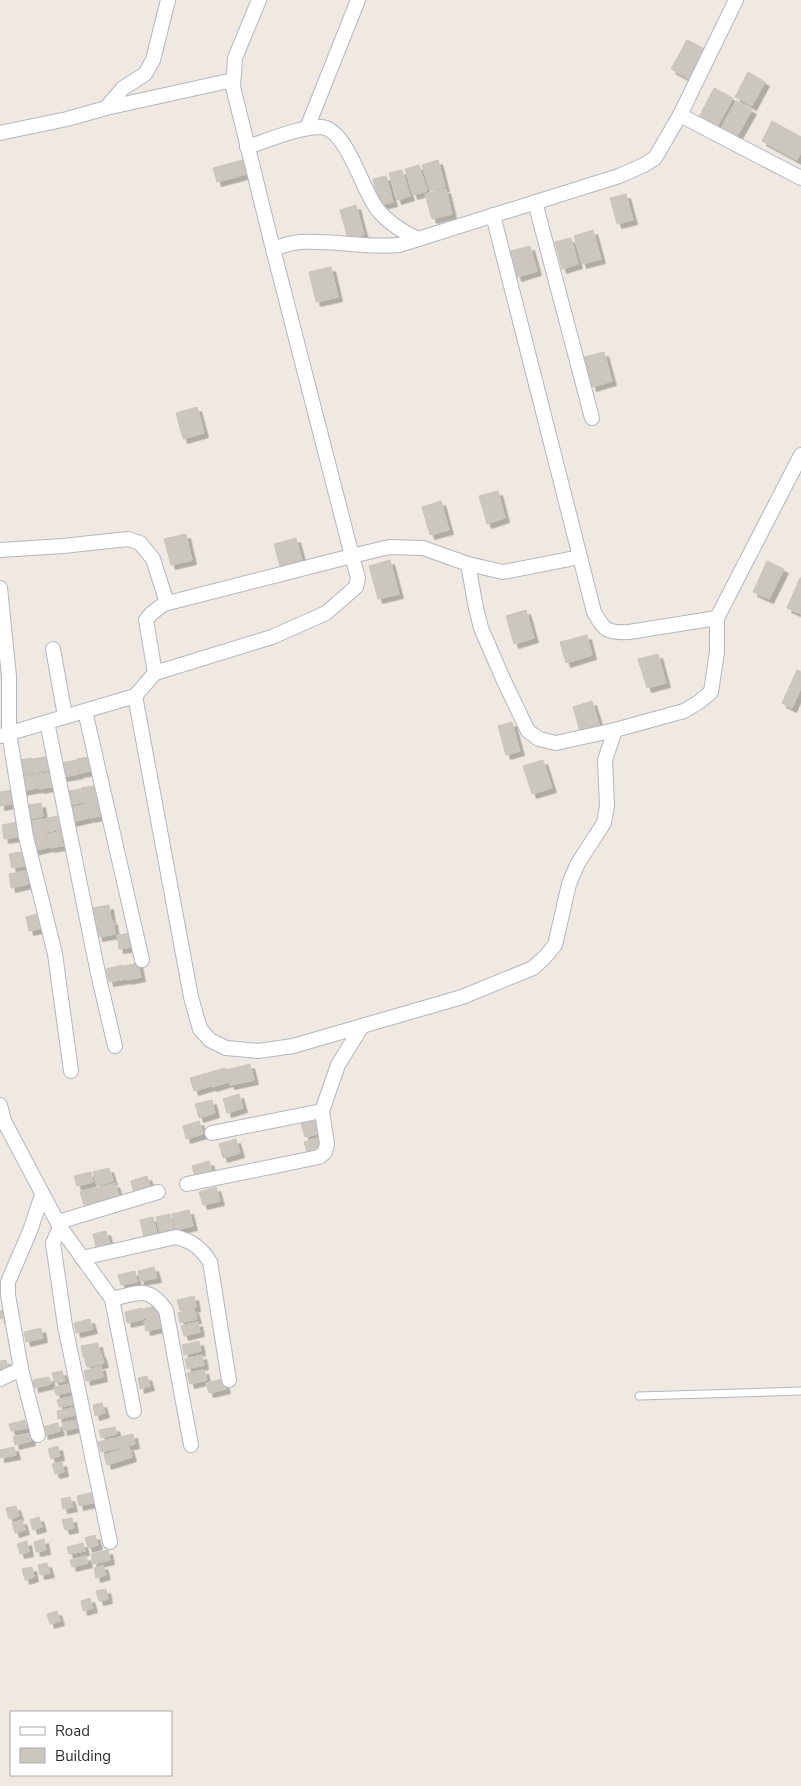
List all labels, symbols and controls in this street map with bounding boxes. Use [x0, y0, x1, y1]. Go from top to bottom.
legend [10, 1711, 172, 1776]
text: Road [55, 1721, 90, 1741]
text: Building [55, 1746, 111, 1766]

